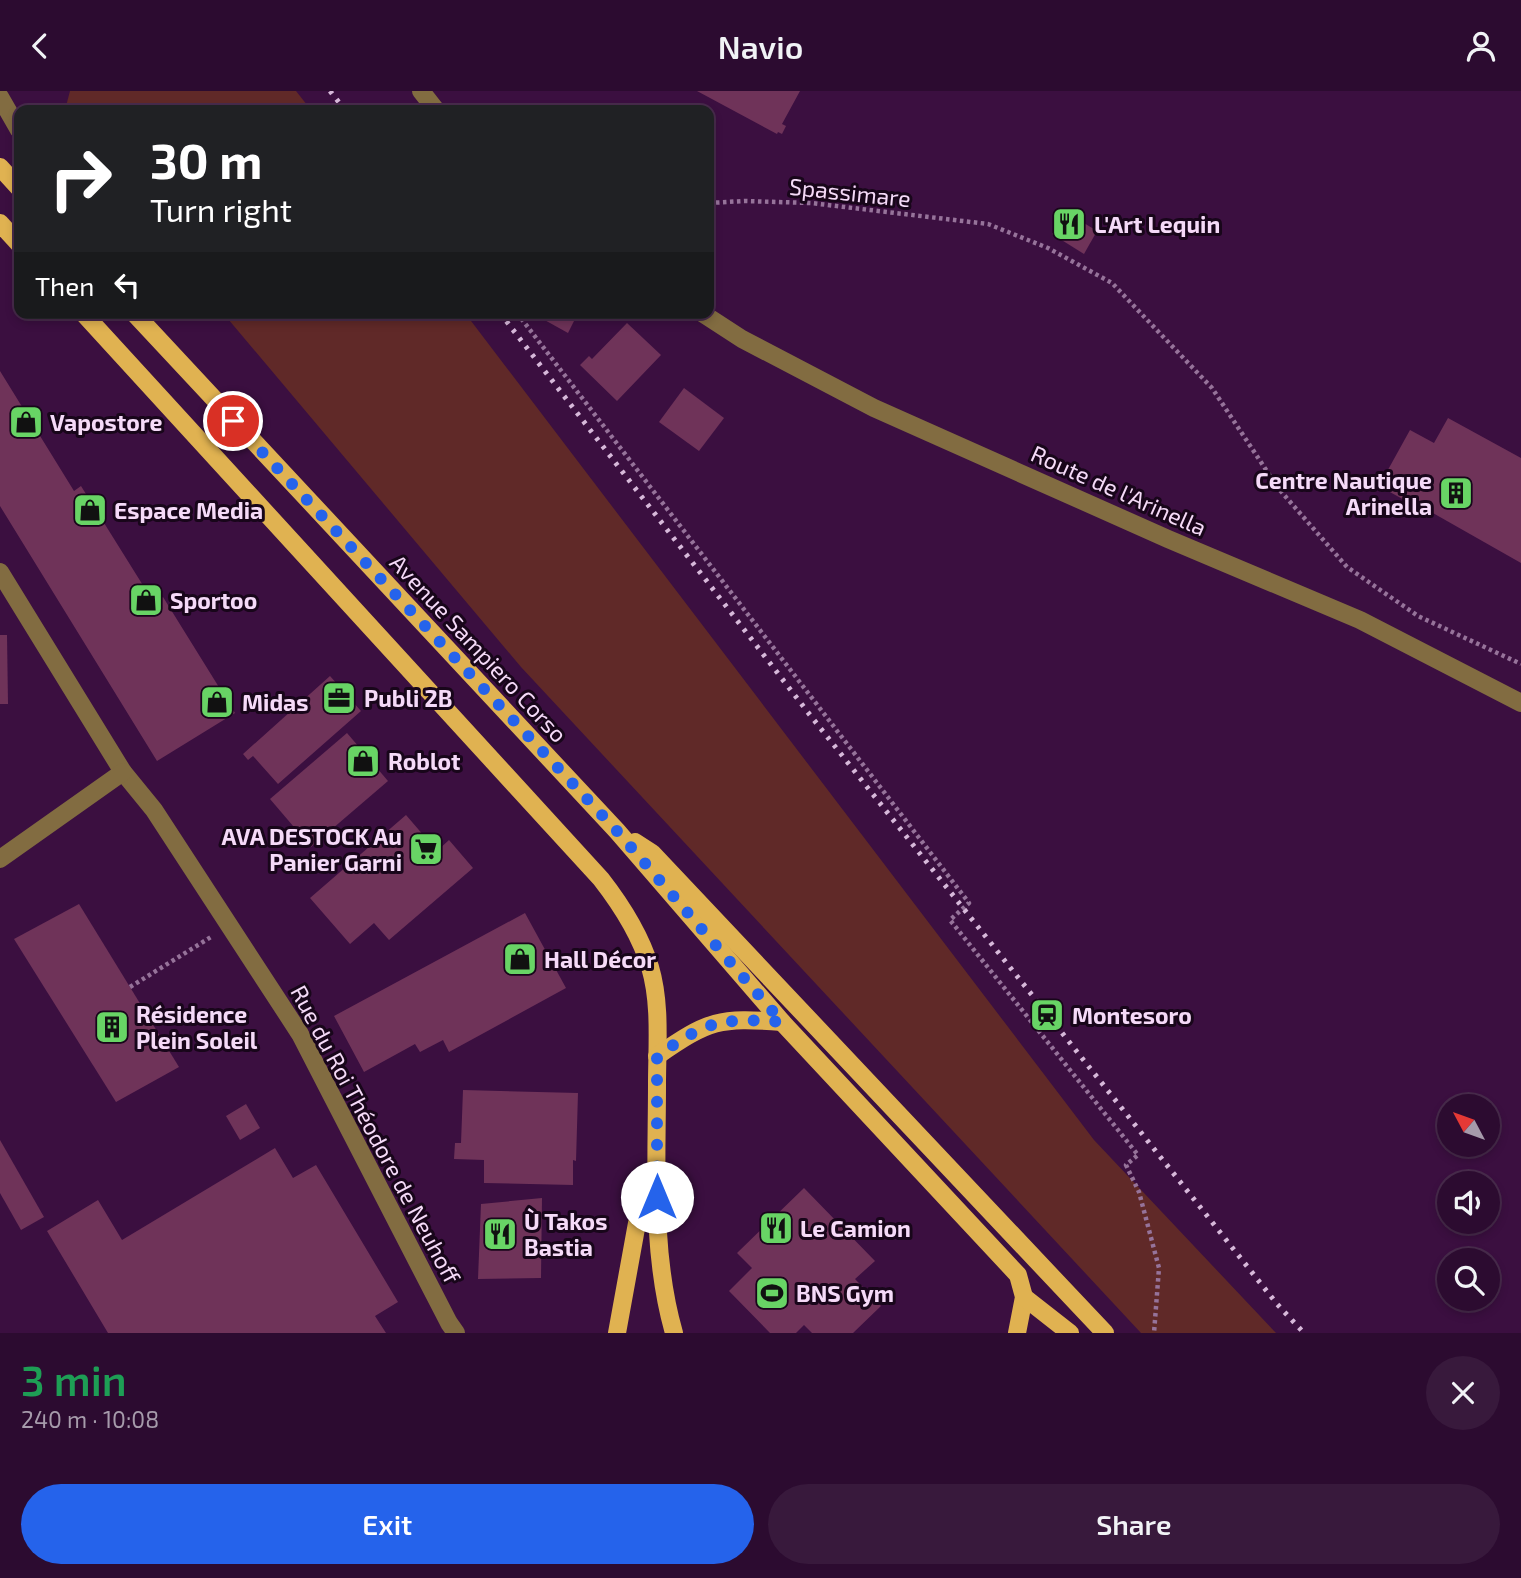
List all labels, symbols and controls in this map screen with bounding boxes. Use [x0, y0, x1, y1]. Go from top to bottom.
icon: back [21, 27, 59, 65]
text: Navio [718, 27, 803, 65]
icon: person [1462, 27, 1500, 65]
text: 30 m [150, 130, 262, 189]
icon: right [35, 133, 126, 224]
street label: Spassimare [788, 172, 912, 212]
text: Turn right [150, 190, 292, 228]
restaurant icon: L'Art Lequin [1050, 205, 1088, 243]
place label: L'Art Lequin [1094, 210, 1220, 238]
icon: left [108, 266, 146, 304]
text: Then [35, 270, 94, 301]
pin [203, 391, 263, 451]
icon: arrive [214, 402, 252, 440]
shop icon: Vapostore [7, 403, 45, 441]
place label: Vapostore [50, 408, 162, 436]
street label: Route de l'Arinella [1027, 439, 1211, 541]
place label: Centre Nautique Arinella [1255, 466, 1432, 520]
building icon: Centre Nautique Arinella [1437, 474, 1475, 512]
shop icon: Espace Media [71, 491, 109, 529]
place label: Espace Media [114, 496, 263, 524]
street label: Avenue Sampiero Corso [385, 548, 573, 748]
shop icon: Sportoo [127, 581, 165, 619]
place label: Sportoo [170, 586, 257, 614]
office icon: Publi 2B [320, 679, 358, 717]
shop icon: Midas [198, 683, 236, 721]
place label: Publi 2B [364, 684, 452, 712]
place label: Midas [242, 688, 308, 716]
shop icon: Roblot [344, 742, 382, 780]
place label: Roblot [388, 747, 460, 775]
place label: AVA DESTOCK Au Panier Garni [222, 822, 402, 876]
supermarket icon: AVA DESTOCK Au Panier Garni [407, 830, 445, 868]
shop icon: Hall Décor [501, 940, 539, 978]
place label: Hall Décor [544, 945, 656, 973]
street label: Rue du Roi Théodore de Neuhoff [285, 980, 467, 1288]
station icon: Montesoro [1028, 996, 1066, 1034]
place label: Résidence Plein Soleil [136, 1000, 258, 1054]
place label: Montesoro [1072, 1001, 1192, 1029]
building icon: Résidence Plein Soleil [93, 1008, 131, 1046]
north arrow [1437, 1094, 1500, 1157]
map controls [1437, 1094, 1500, 1311]
position arrow [620, 1160, 694, 1234]
button: sound [1437, 1171, 1500, 1234]
place label: Ù Takos Bastia [524, 1207, 607, 1261]
restaurant icon: Le Camion [757, 1209, 795, 1247]
place label: Le Camion [800, 1214, 911, 1242]
restaurant icon: Ù Takos Bastia [481, 1215, 519, 1253]
button: search [1437, 1248, 1500, 1311]
sports icon: BNS Gym [753, 1274, 791, 1312]
place label: BNS Gym [796, 1279, 894, 1307]
text: 3 min [21, 1354, 127, 1404]
button: close [1426, 1356, 1500, 1430]
text: 240 m · 10:08 [21, 1405, 159, 1433]
button: Exit [21, 1484, 754, 1564]
button: Share [768, 1484, 1500, 1564]

